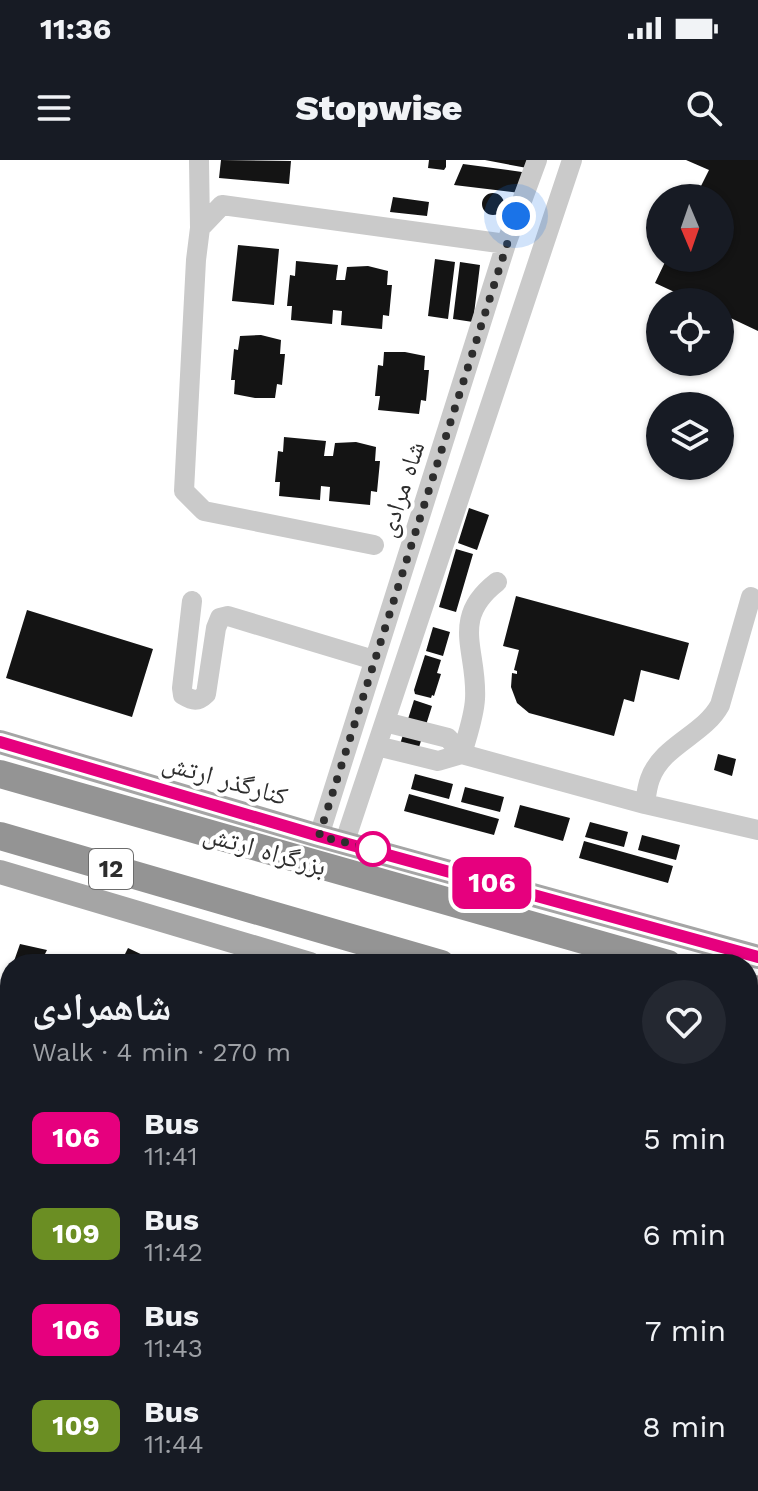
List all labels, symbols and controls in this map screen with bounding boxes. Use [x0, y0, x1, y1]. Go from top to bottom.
text: 11:36 [40, 11, 111, 46]
icon: menu [32, 86, 76, 130]
icon: search [682, 86, 726, 130]
text: Stopwise [296, 87, 462, 129]
north arrow [646, 184, 734, 272]
map controls [646, 184, 734, 480]
your location [496, 196, 536, 236]
button: locate [646, 288, 734, 376]
button: layers [646, 392, 734, 480]
street label: شاه مرادی [372, 438, 431, 541]
street label: کنارگذر ارتش [159, 747, 291, 812]
street label: بزرگراه ارتش [200, 818, 330, 883]
unlabelled marker [356, 832, 390, 866]
road number: 12 [89, 849, 133, 889]
line badge: 106 [446, 857, 538, 909]
text: 106 [468, 866, 516, 899]
button: heart [642, 980, 726, 1064]
text: شاهمرادی [32, 985, 171, 1029]
text: Walk · 4 min · 270 m [32, 1037, 291, 1067]
text: Bus [144, 1106, 199, 1141]
text: 106 [52, 1121, 100, 1154]
text: 5 min [643, 1121, 726, 1156]
text: 11:41 [144, 1141, 198, 1171]
text: Bus [144, 1202, 199, 1237]
text: 109 [52, 1217, 100, 1250]
text: 6 min [642, 1217, 726, 1252]
text: 11:42 [144, 1237, 203, 1267]
text: Bus [144, 1298, 199, 1333]
text: 106 [52, 1313, 100, 1346]
text: 7 min [645, 1313, 726, 1348]
text: 11:43 [144, 1333, 203, 1363]
text: Bus [144, 1394, 199, 1429]
text: 109 [52, 1409, 100, 1442]
text: 8 min [642, 1409, 726, 1444]
text: 11:44 [144, 1429, 204, 1459]

